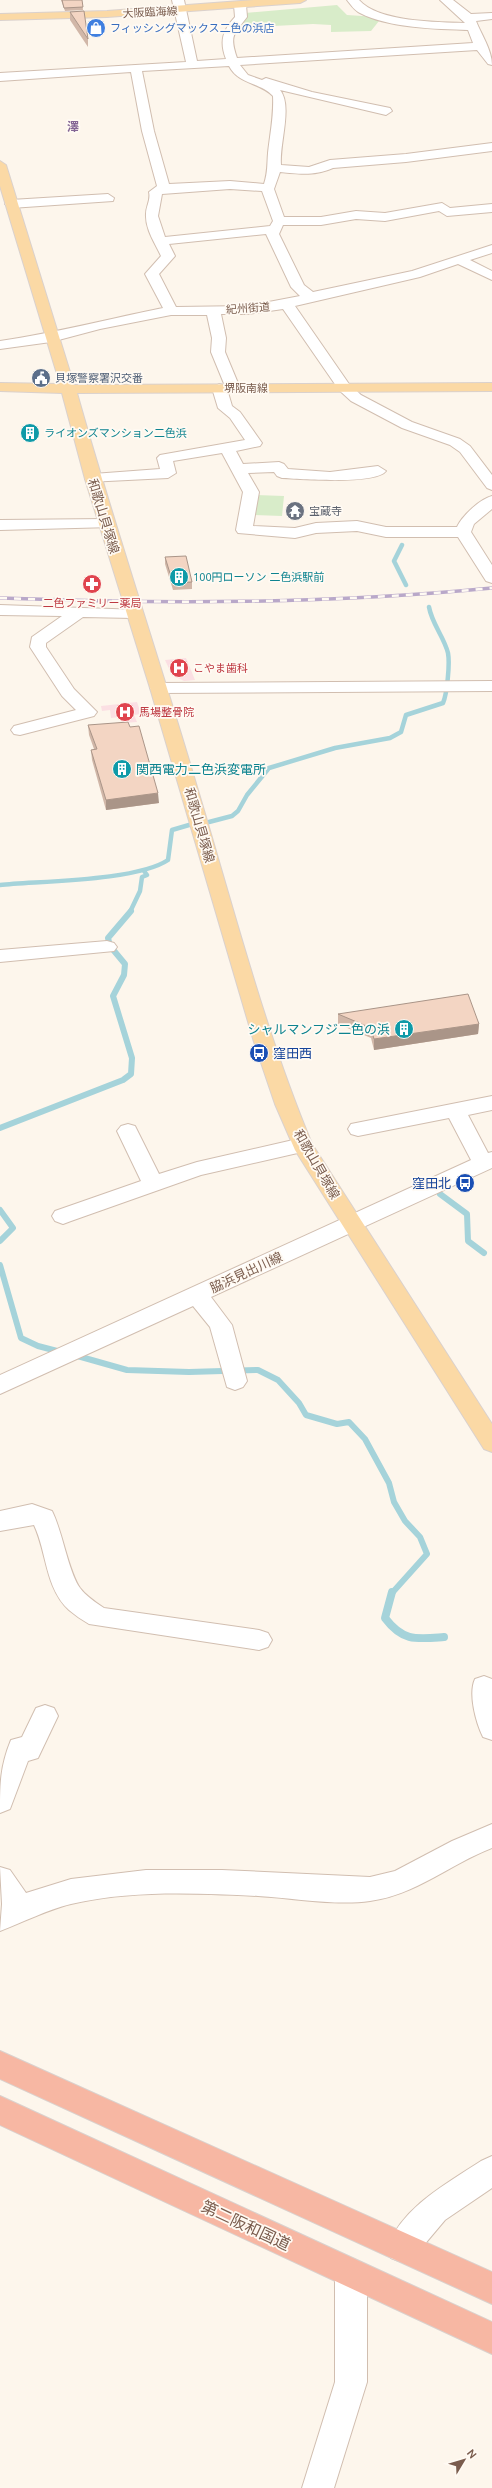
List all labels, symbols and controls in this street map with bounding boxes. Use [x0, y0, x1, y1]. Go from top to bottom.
street label: 大阪臨海線 [122, 5, 178, 19]
shop icon: フィッシングマックス二色の浜店 [85, 17, 107, 39]
place label: フィッシングマックス二色の浜店 [110, 22, 274, 34]
district label: 澤 [67, 120, 79, 133]
street label: 紀州街道 [226, 300, 270, 316]
public building icon: 貝塚警察署沢交番 [30, 367, 52, 389]
place label: 貝塚警察署沢交番 [55, 372, 143, 384]
street label: 堺阪南線 [224, 382, 268, 394]
building icon: ライオンズマンション二色浜 [19, 422, 41, 444]
place label: ライオンズマンション二色浜 [44, 427, 187, 439]
street label: 和歌山貝塚線 [86, 477, 122, 555]
temple icon: 宝蔵寺 [284, 500, 306, 522]
place label: 宝蔵寺 [309, 505, 342, 517]
building icon: 100円ローソン 二色浜駅前 [168, 566, 190, 588]
place label: 100円ローソン 二色浜駅前 [193, 571, 324, 583]
pharmacy icon: 二色ファミリー薬局 [81, 573, 103, 595]
place label: 二色ファミリー薬局 [43, 597, 142, 609]
hospital icon: こやま歯科 [168, 657, 190, 679]
place label: こやま歯科 [193, 662, 248, 674]
hospital icon: 馬場整骨院 [114, 701, 136, 723]
place label: 馬場整骨院 [139, 706, 194, 718]
building icon: 関西電力二色浜変電所 [111, 758, 133, 780]
place label: 関西電力二色浜変電所 [136, 762, 266, 776]
street label: 和歌山貝塚線 [183, 786, 217, 864]
building icon: シャルマンフジ二色の浜 [393, 1018, 415, 1040]
place label: シャルマンフジ二色の浜 [247, 1022, 390, 1036]
bus stop icon: 窪田西 [248, 1042, 270, 1064]
place label: 窪田西 [273, 1046, 312, 1060]
street label: 和歌山貝塚線 [291, 1127, 343, 1201]
bus stop icon: 窪田北 [454, 1172, 476, 1194]
place label: 窪田北 [412, 1176, 451, 1190]
street label: 脇浜見出川線 [208, 1249, 284, 1295]
street label: 第二阪和国道 [199, 2197, 293, 2253]
north arrow [444, 2440, 484, 2480]
text: N [465, 2447, 479, 2461]

